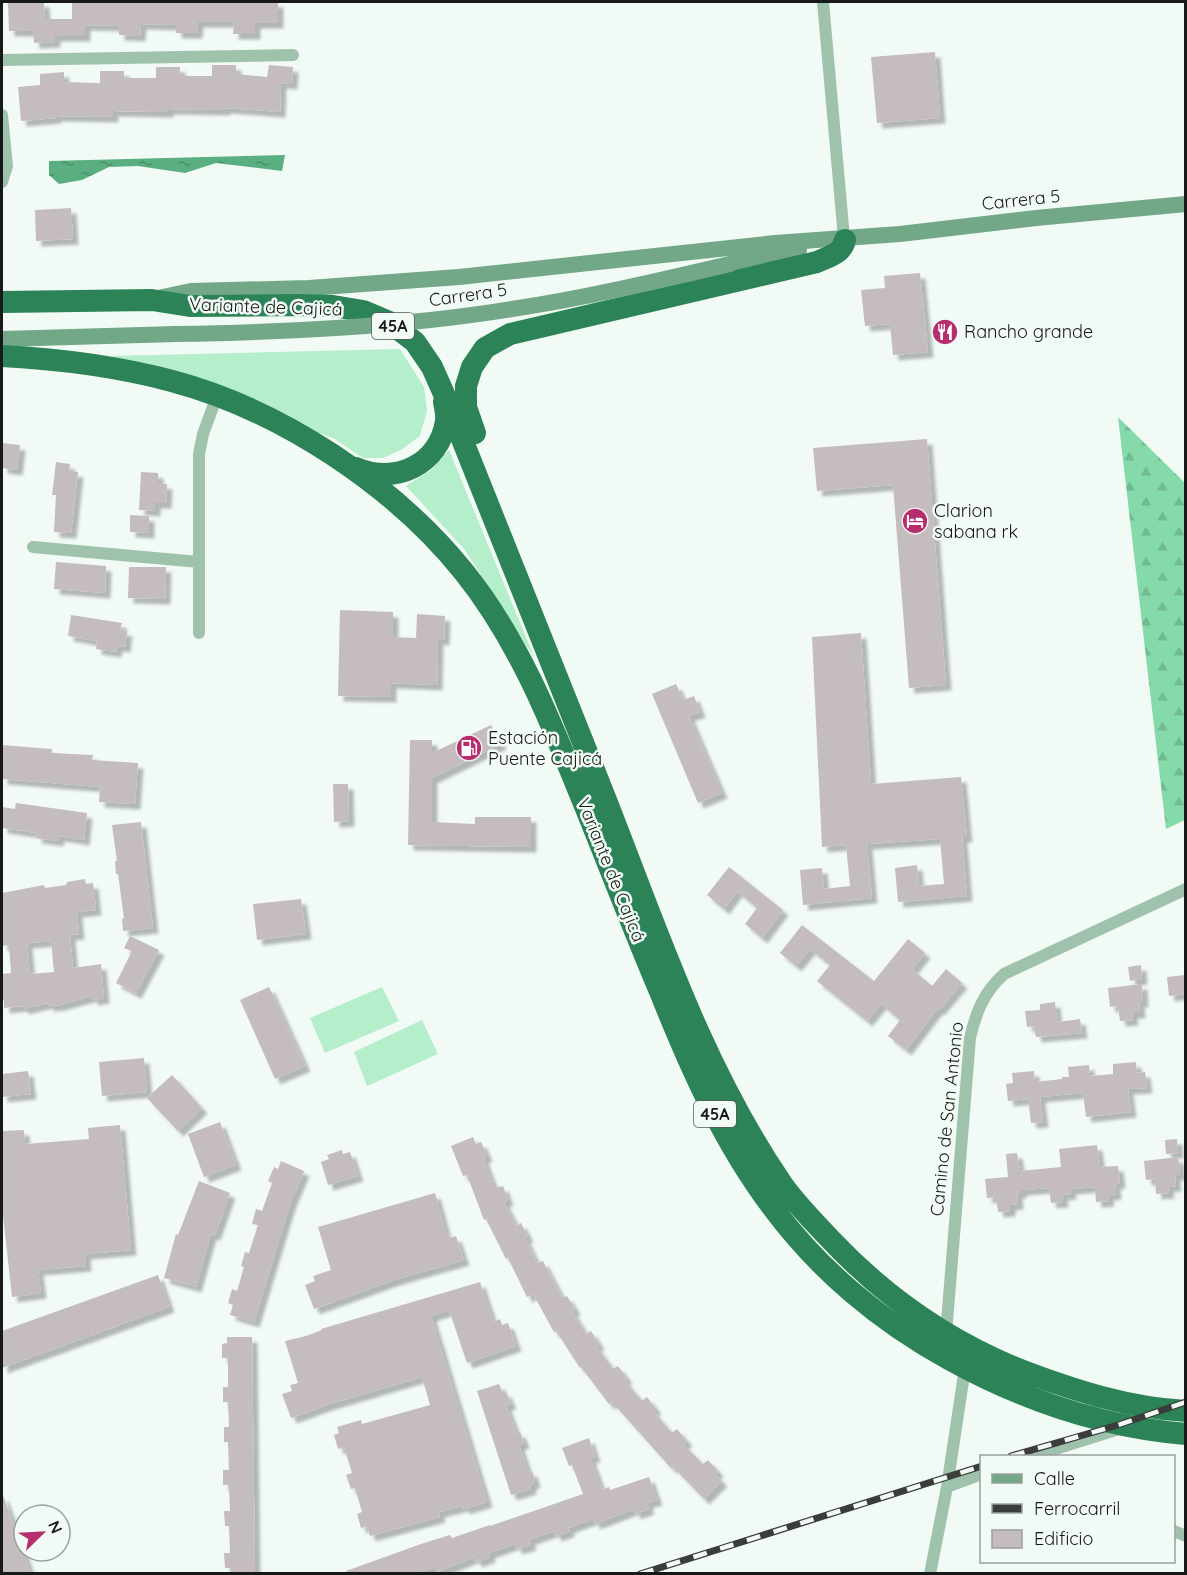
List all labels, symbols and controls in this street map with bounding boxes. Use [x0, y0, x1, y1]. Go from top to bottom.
street label: Carrera 5 [981, 184, 1061, 215]
street label: Carrera 5 [427, 278, 508, 311]
street label: Variante de Cajicá [189, 292, 343, 321]
road number: 45A [372, 313, 414, 339]
restaurant icon: Rancho grande [930, 317, 960, 347]
place label: Rancho grande [964, 320, 1093, 343]
place label: Clarion sabana rk [934, 499, 1018, 543]
hotel icon: Clarion sabana rk [900, 506, 930, 536]
place label: Estación Puente Cajicá [488, 726, 602, 770]
fuel station icon: Estación Puente Cajicá [454, 733, 484, 763]
street label: Variante de Cajicá [572, 794, 651, 945]
street label: Camino de San Antonio [925, 1021, 968, 1217]
road number: 45A [694, 1101, 736, 1127]
legend [980, 1455, 1175, 1563]
text: Calle [1034, 1467, 1075, 1490]
text: Ferrocarril [1034, 1497, 1121, 1520]
north arrow [12, 1503, 72, 1563]
text: N [44, 1517, 67, 1536]
text: Edificio [1034, 1527, 1093, 1550]

